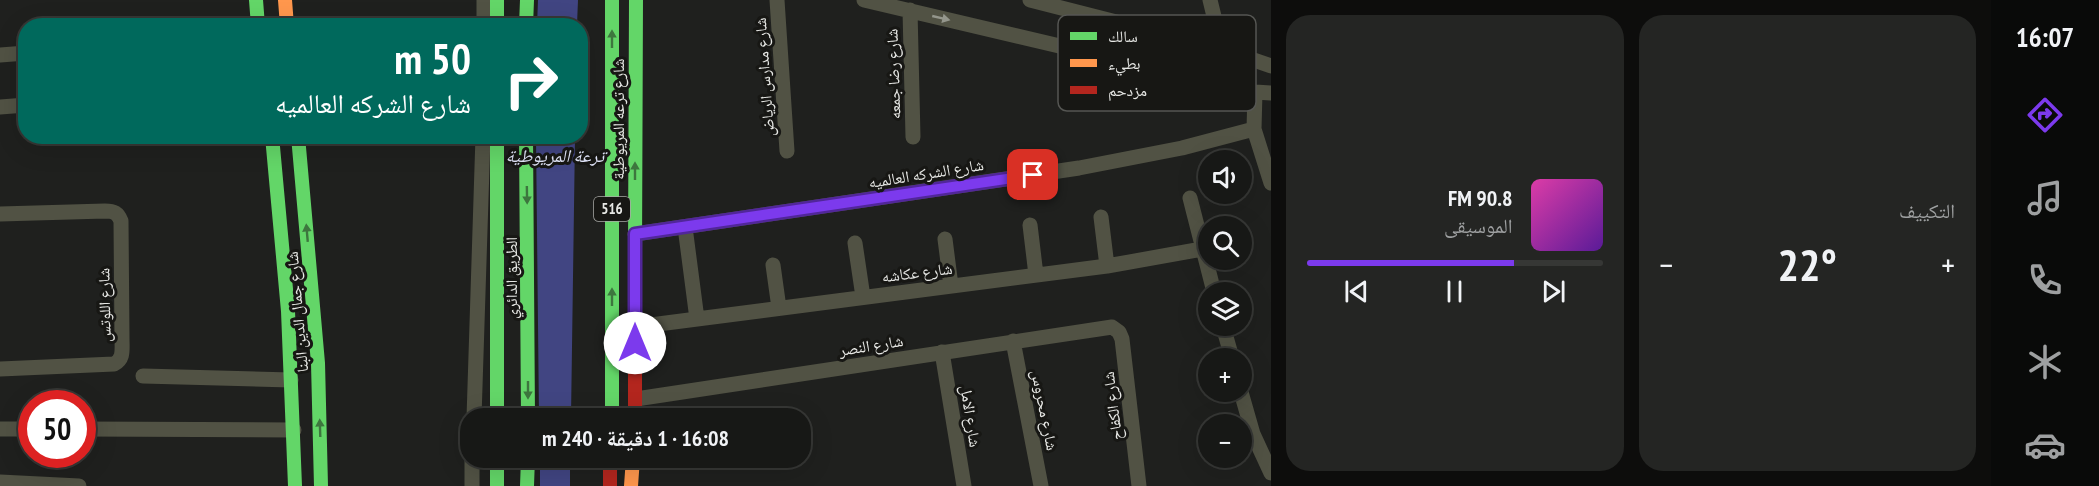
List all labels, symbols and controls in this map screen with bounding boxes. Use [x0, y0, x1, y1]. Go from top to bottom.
one-way arrow [932, 13, 950, 23]
legend [1058, 15, 1256, 111]
street label: شارع مدارس الرياض [750, 17, 779, 137]
text: 16:07 [2016, 20, 2074, 54]
text: سالك [1108, 26, 1138, 46]
street label: شارع رضا جمعه [881, 28, 906, 120]
one-way arrow [607, 30, 617, 49]
text: 50 m [394, 31, 471, 86]
icon: right [492, 42, 570, 120]
text: بطيء [1108, 53, 1140, 76]
street label: شارع ترعه المريوطية [608, 58, 629, 180]
text: مزدحم [1108, 80, 1147, 101]
text: شارع الشركه العالميه [275, 86, 471, 120]
icon: directions [2024, 94, 2066, 136]
water label: ترعة المريوطية [506, 144, 608, 167]
pin [1007, 149, 1058, 200]
map controls [1198, 150, 1252, 468]
button: sound [1198, 150, 1252, 204]
street label: شارع الشركه العالميه [867, 154, 985, 193]
icon: arrive [1016, 158, 1049, 191]
one-way arrow [630, 162, 640, 181]
icon: music [2024, 177, 2066, 219]
text: 90.8 FM [1448, 184, 1513, 212]
one-way arrow [522, 185, 532, 204]
road number: 516 [594, 197, 630, 221]
text: التكييف [1899, 198, 1955, 224]
text: الموسيقى [1444, 213, 1513, 239]
button: search [1198, 216, 1252, 270]
one-way arrow [302, 224, 312, 243]
text: 22° [1778, 235, 1837, 293]
street label: الطريق الدائري [501, 237, 524, 319]
text: − [1660, 243, 1673, 286]
text: + [1941, 243, 1955, 286]
street label: شارع جمال الدين البنا [282, 251, 313, 373]
street label: شارع عكاشه [881, 258, 954, 287]
icon: phone [2024, 259, 2066, 301]
street label: شارع اللوتس [93, 268, 116, 342]
icon: previous [1340, 275, 1373, 308]
icon: pause [1438, 275, 1471, 308]
icon: next [1537, 275, 1570, 308]
button: layers [1198, 282, 1252, 336]
one-way arrow [607, 288, 617, 307]
position arrow [603, 311, 667, 375]
street label: شارع النصر [837, 330, 905, 361]
icon: climate [2024, 341, 2066, 383]
button: + [1198, 348, 1252, 402]
street label: شارع محروس [1026, 368, 1063, 452]
street label: شارع الكفاح [1098, 371, 1127, 441]
one-way arrow [523, 380, 533, 399]
street label: شارع الامل [955, 383, 986, 449]
speed limit sign: 50 [18, 390, 96, 468]
button: − [1198, 414, 1252, 468]
one-way arrow [316, 418, 325, 437]
text: 16:08 · 1 دقيقة · 240 m [542, 424, 729, 452]
icon: car [2024, 424, 2066, 466]

